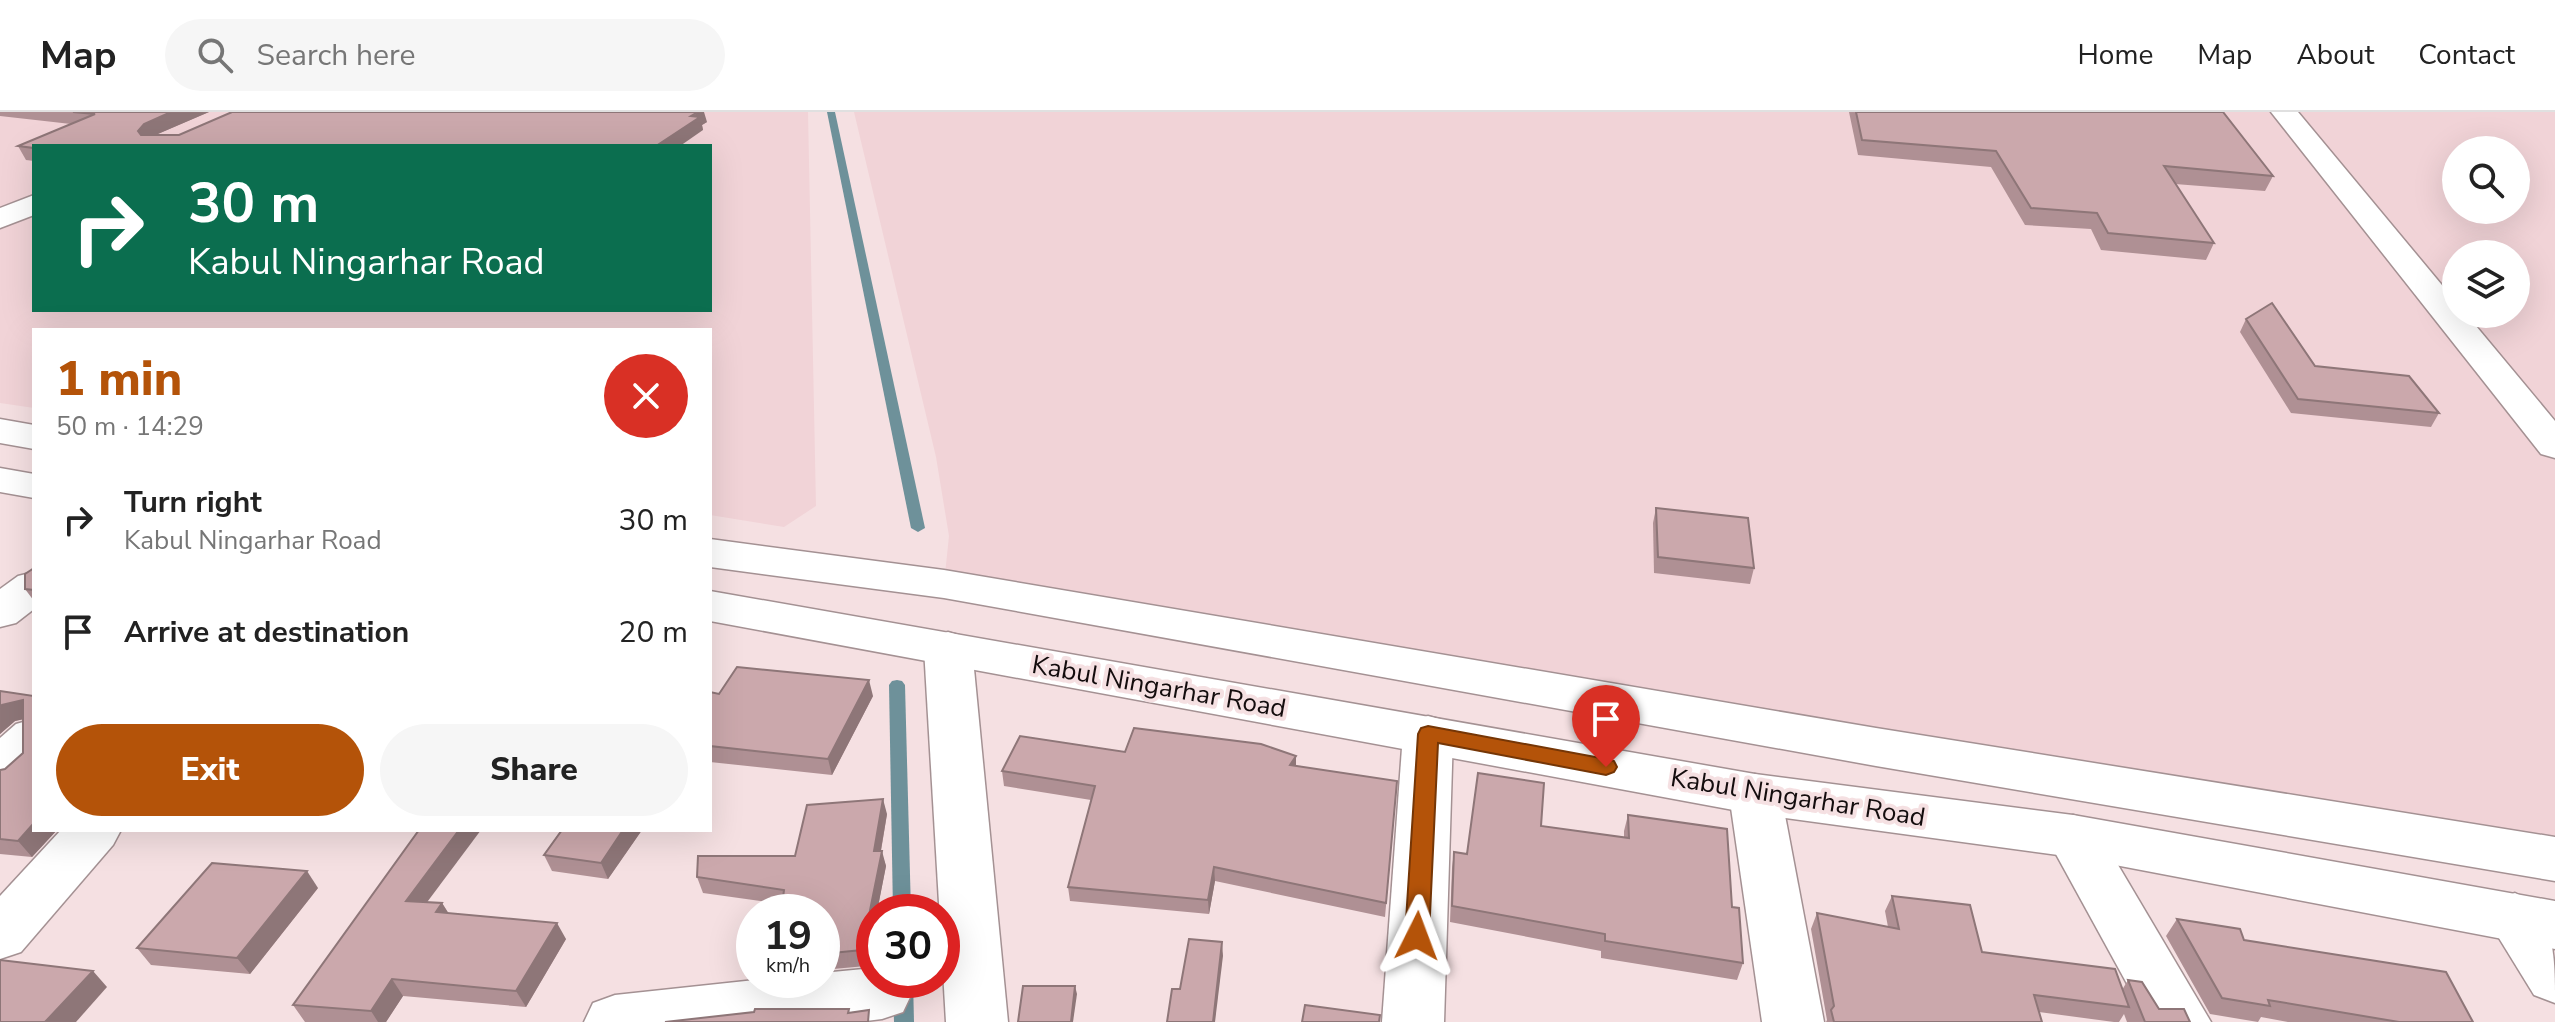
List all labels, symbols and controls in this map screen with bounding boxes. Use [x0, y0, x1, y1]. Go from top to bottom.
search box [165, 19, 725, 91]
text: Map [40, 30, 117, 81]
icon: search [193, 33, 237, 77]
text: Search here [257, 35, 416, 76]
text: Home [2078, 36, 2153, 74]
text: Map [2197, 36, 2252, 74]
text: About [2296, 36, 2374, 74]
text: Contact [2418, 36, 2515, 74]
map controls [2442, 136, 2530, 328]
button: search [2442, 136, 2530, 224]
text: 30 m [188, 165, 319, 242]
icon: right [56, 176, 160, 280]
text: Kabul Ningarhar Road [188, 238, 545, 287]
button: layers [2442, 240, 2530, 328]
text: 1 min [56, 346, 182, 412]
button: close [604, 354, 688, 438]
text: 50 m · 14:29 [56, 409, 204, 444]
text: Turn right [124, 482, 262, 523]
icon: right [56, 498, 100, 542]
text: 30 m [619, 500, 688, 541]
text: Kabul Ningarhar Road [124, 523, 382, 558]
icon: arrive [56, 610, 100, 654]
text: Arrive at destination [124, 612, 409, 653]
text: 20 m [619, 612, 688, 653]
street label: Kabul Ningarhar Road [1029, 647, 1289, 726]
pin [1572, 685, 1640, 767]
icon: arrive [1584, 697, 1628, 741]
button: Exit [56, 724, 364, 816]
button: Share [380, 724, 688, 816]
street label: Kabul Ningarhar Road [1668, 760, 1928, 835]
speed limit sign: 30 [856, 894, 960, 998]
position arrow [1375, 894, 1459, 978]
text: 19 [764, 909, 812, 963]
text: km/h [766, 952, 810, 979]

